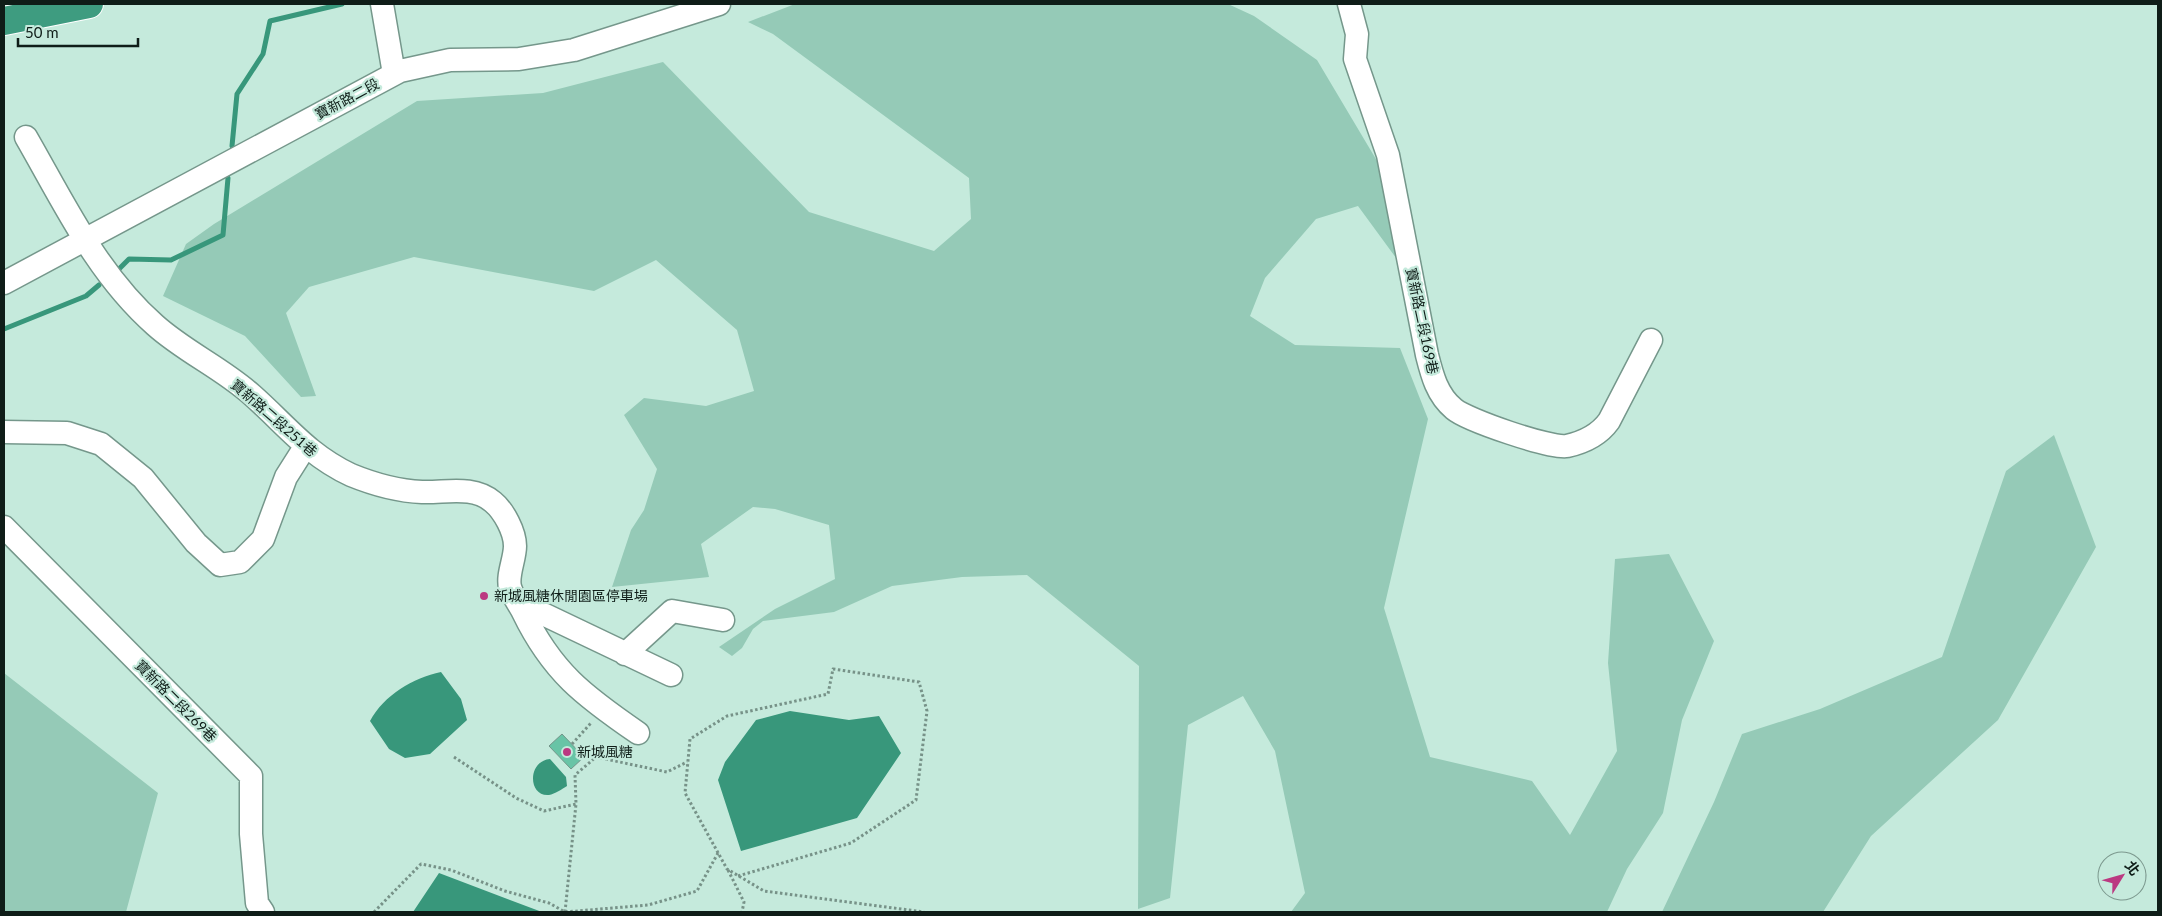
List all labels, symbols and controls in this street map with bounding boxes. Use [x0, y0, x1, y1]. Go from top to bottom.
scale bar [18, 15, 138, 47]
text: 50 m [25, 23, 59, 41]
street label: 寶新路二段 [312, 75, 382, 122]
street label: 寶新路二段169巷 [1403, 266, 1442, 376]
street label: 寶新路二段251巷 [228, 376, 321, 460]
place label: 新城風糖休閒園區停車場 [494, 587, 648, 604]
marker: 新城風糖休閒園區停車場 [478, 590, 490, 602]
street label: 寶新路二段269巷 [132, 656, 221, 745]
place label: 新城風糖 [577, 743, 633, 760]
marker: 新城風糖 [561, 746, 573, 758]
north arrow [2097, 851, 2147, 901]
text: 北 [2122, 857, 2144, 879]

